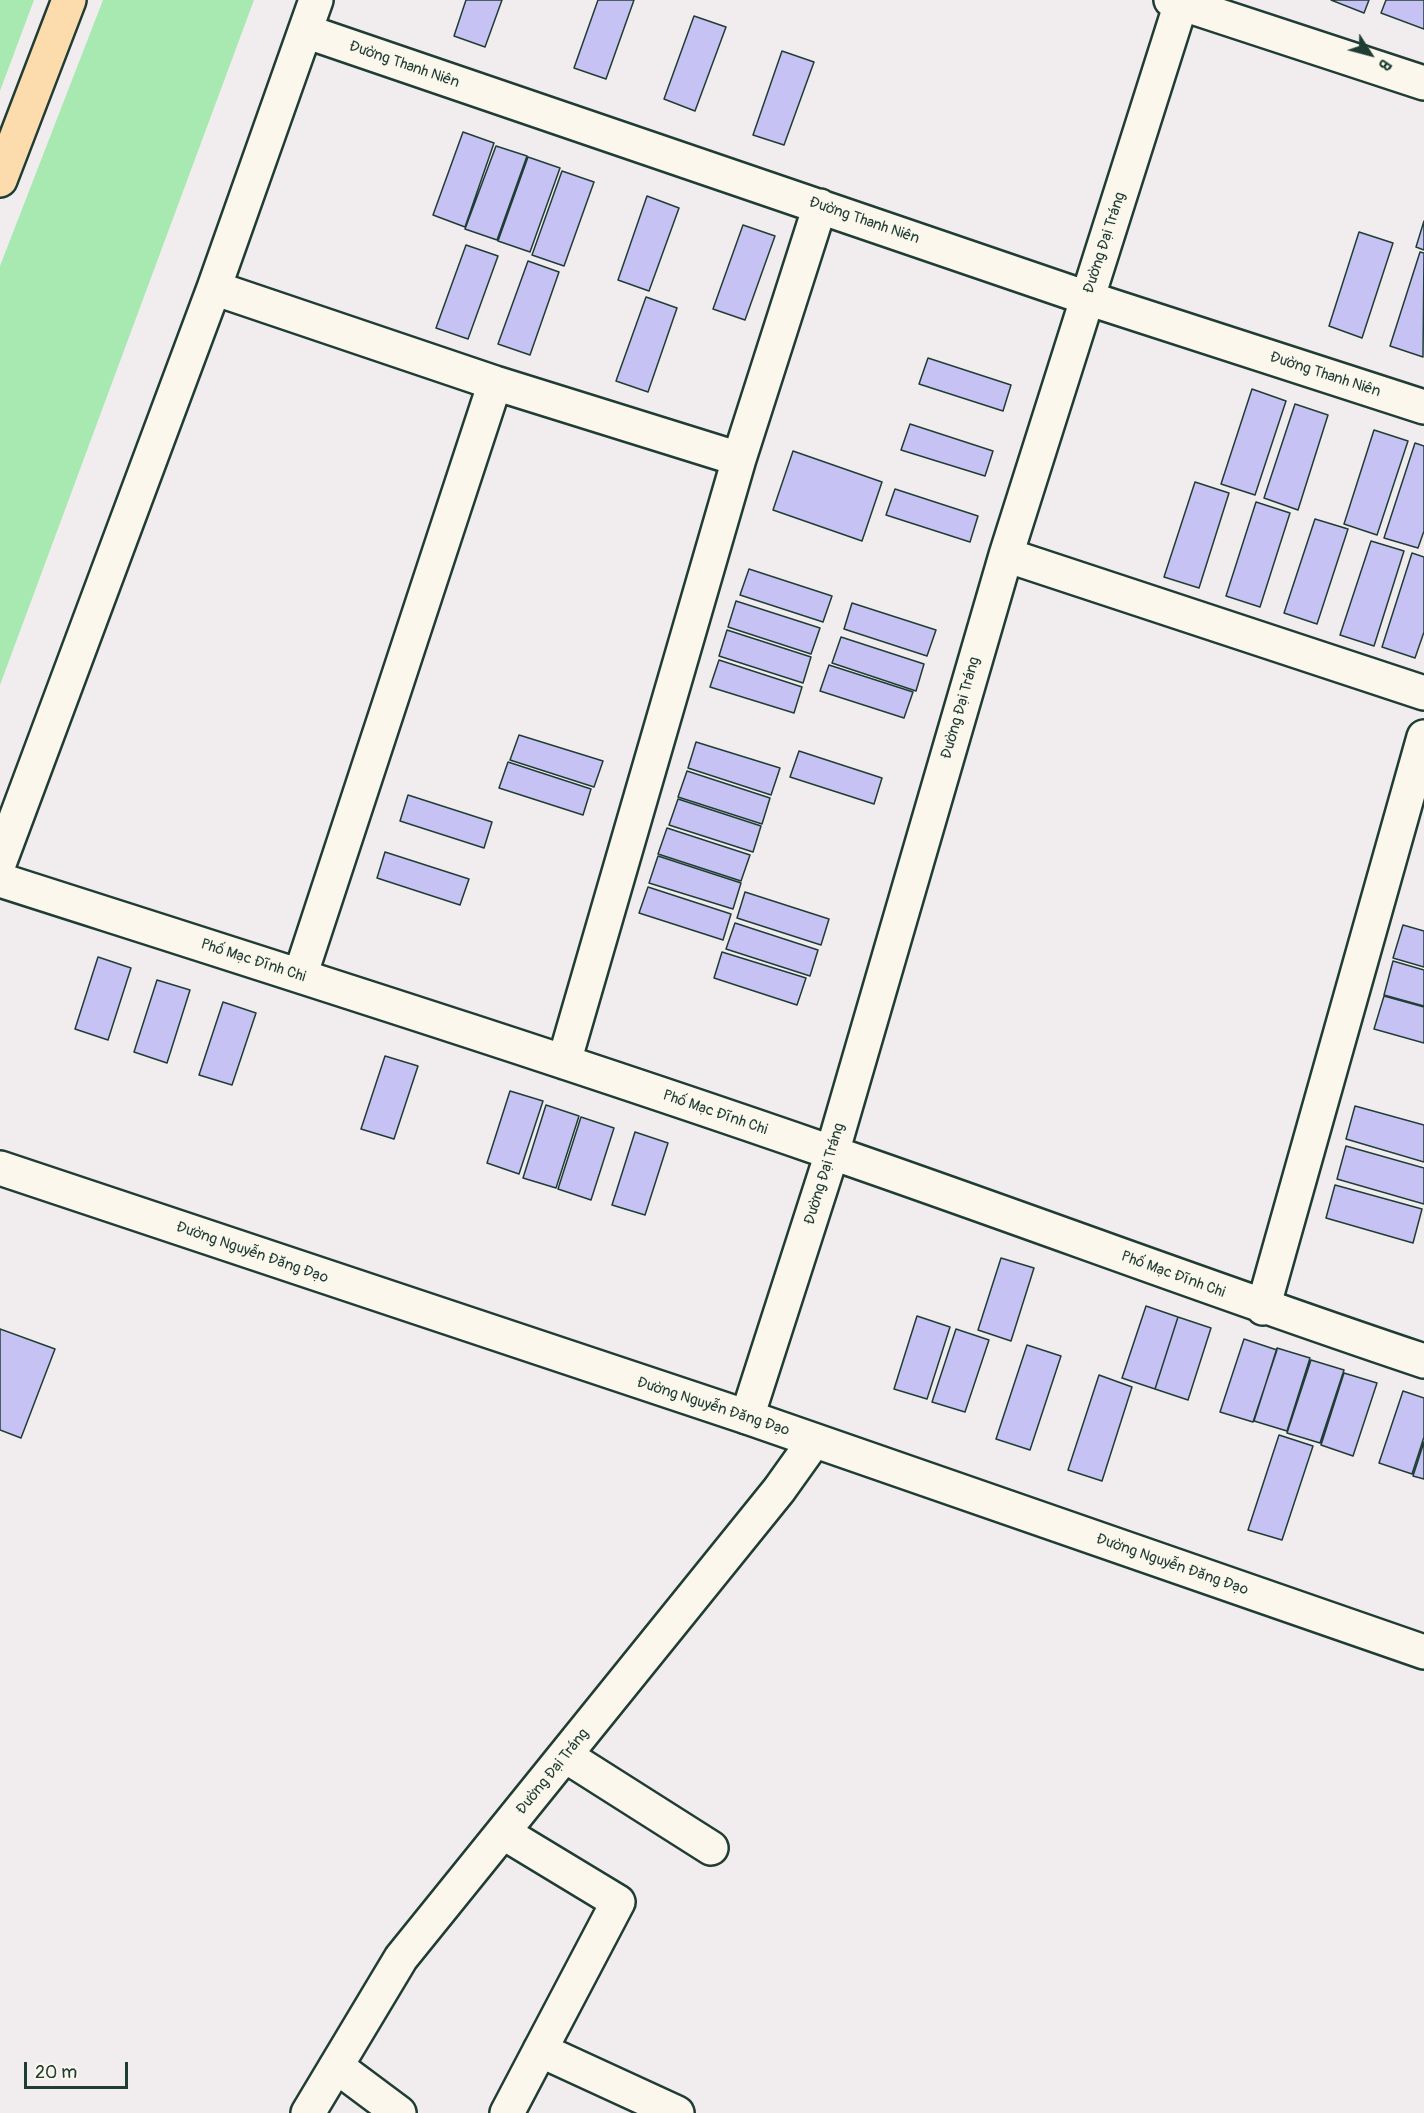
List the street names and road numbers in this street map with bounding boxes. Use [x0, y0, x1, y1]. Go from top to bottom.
street label: Đường Thanh Niên [346, 38, 462, 92]
street label: Đường Đại Tráng [1080, 190, 1130, 296]
street label: Đường Thanh Niên [806, 194, 922, 248]
street label: Đường Thanh Niên [1267, 349, 1383, 401]
street label: Đường Đại Tráng [938, 655, 984, 761]
street label: Phố Mạc Đĩnh Chi [198, 936, 308, 986]
street label: Phố Mạc Đĩnh Chi [660, 1087, 770, 1139]
street label: Đường Đại Tráng [801, 1121, 849, 1227]
street label: Đường Nguyễn Đăng Đạo [174, 1218, 330, 1288]
street label: Phố Mạc Đĩnh Chi [1119, 1248, 1227, 1302]
street label: Đường Nguyễn Đăng Đạo [634, 1374, 792, 1440]
street label: Đường Nguyễn Đăng Đạo [1094, 1530, 1250, 1600]
street label: Đường Đại Tráng [513, 1725, 593, 1819]

